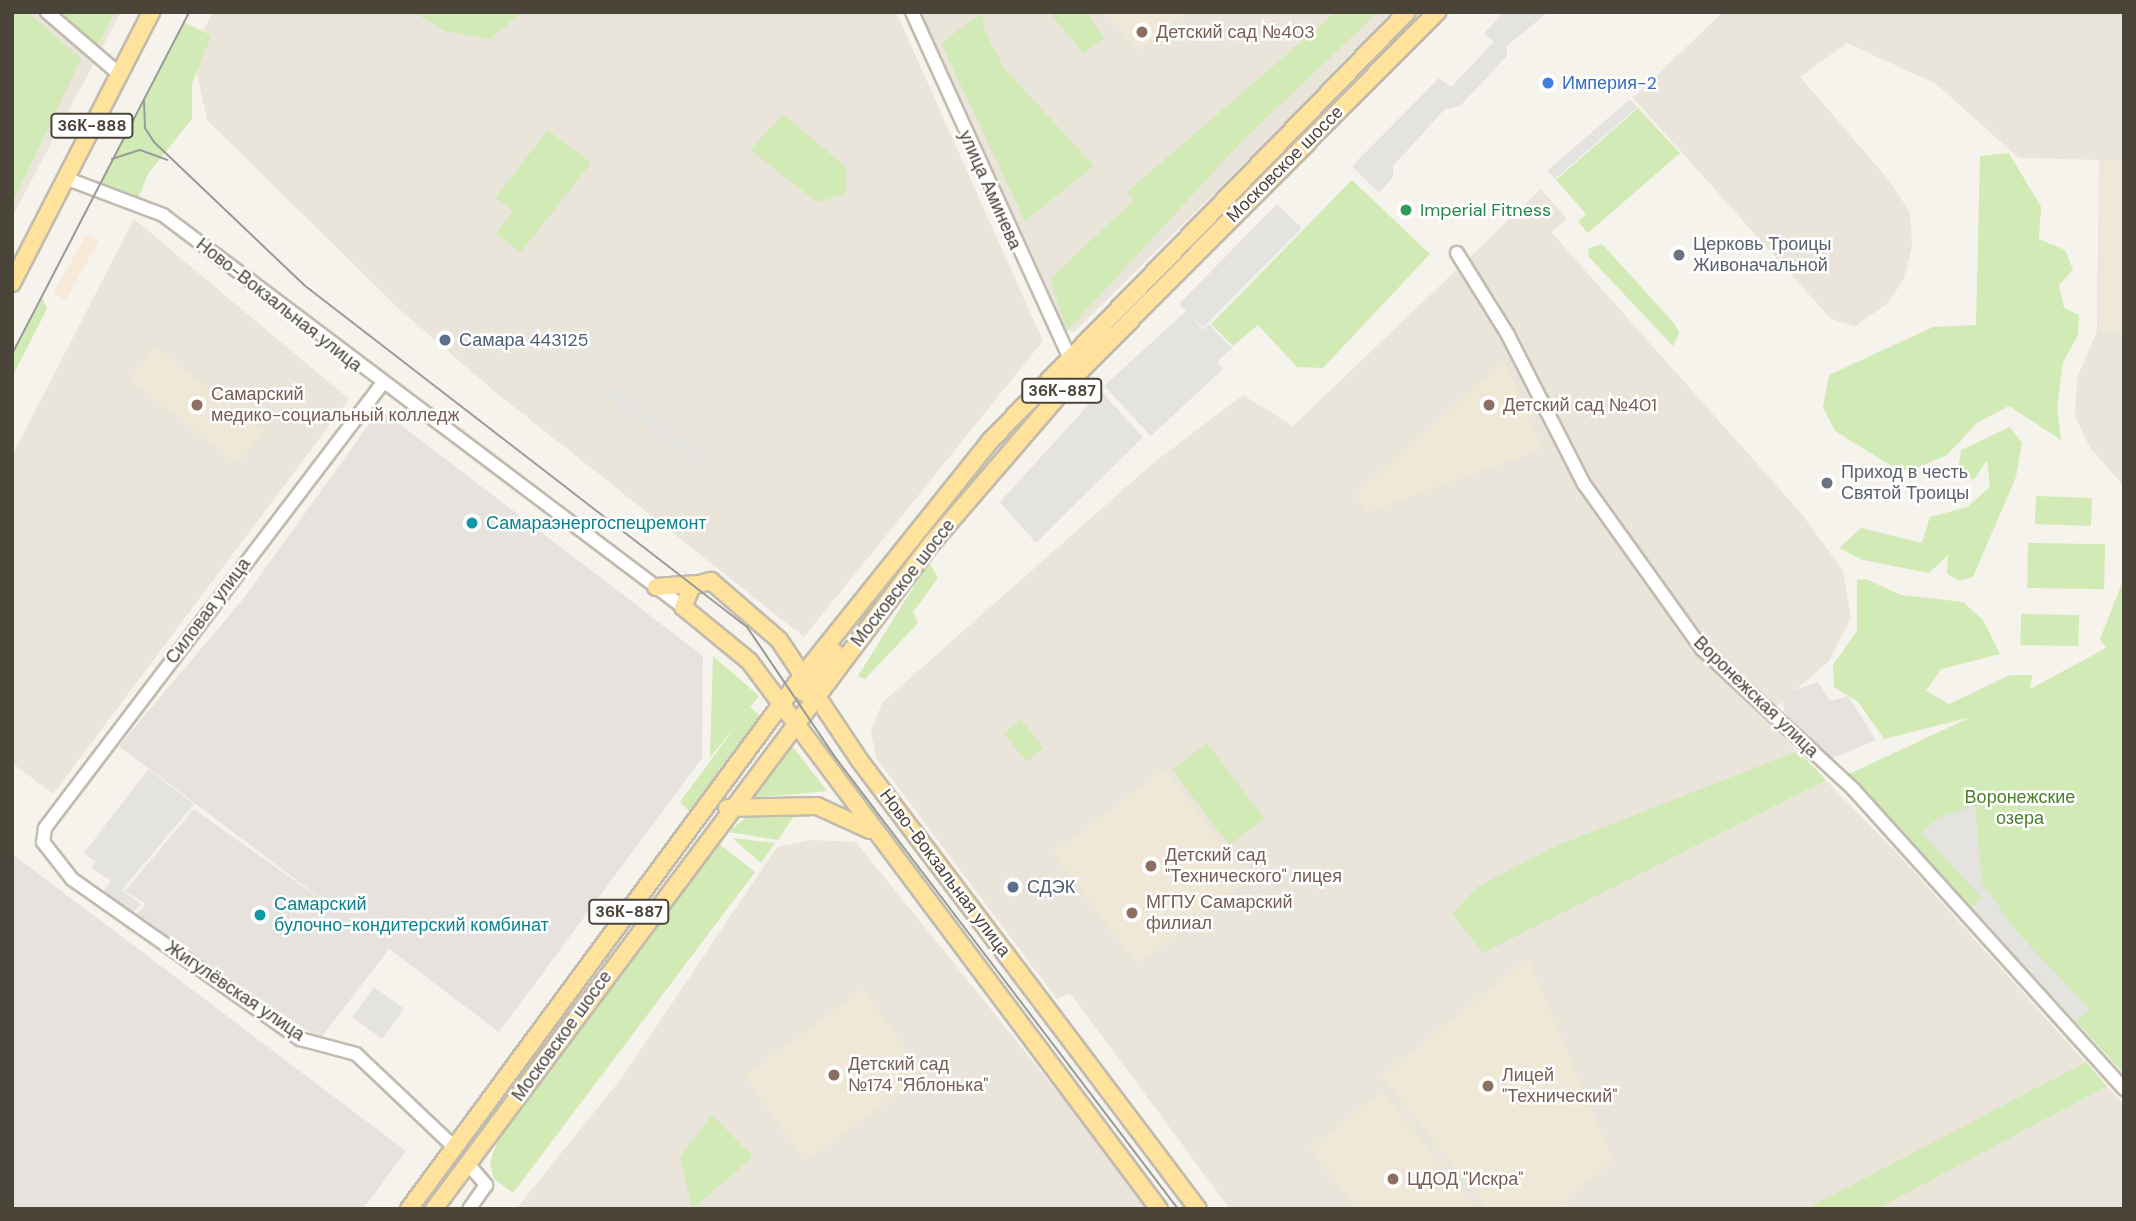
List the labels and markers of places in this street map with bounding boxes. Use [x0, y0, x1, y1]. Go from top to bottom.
place label: Детский сад №403 [1156, 21, 1315, 43]
marker: Детский сад №403 [1134, 24, 1150, 40]
place label: Империя-2 [1562, 72, 1657, 94]
marker: Империя-2 [1540, 75, 1556, 91]
place label: Imperial Fitness [1420, 199, 1551, 221]
marker: Imperial Fitness [1398, 202, 1414, 218]
place label: Церковь Троицы Живоначальной [1693, 234, 1831, 276]
marker: Церковь Троицы Живоначальной [1671, 247, 1687, 263]
place label: Самара 443125 [459, 329, 589, 351]
marker: Самара 443125 [437, 332, 453, 348]
place label: Самарский медико-социальный колледж [211, 384, 459, 426]
place label: Детский сад №401 [1503, 394, 1657, 416]
marker: Самарский медико-социальный колледж [189, 397, 205, 413]
marker: Детский сад №401 [1481, 397, 1497, 413]
place label: Приход в честь Святой Троицы [1841, 462, 1969, 504]
marker: Приход в честь Святой Троицы [1819, 475, 1835, 491]
place label: Самараэнергоспецремонт [486, 512, 707, 534]
marker: Самараэнергоспецремонт [464, 515, 480, 531]
place label: Детский сад "Технического" лицея [1165, 845, 1342, 888]
marker: Детский сад "Технического" лицея [1143, 858, 1159, 874]
place label: СДЭК [1027, 876, 1075, 898]
marker: СДЭК [1005, 879, 1021, 895]
place label: МГПУ Самарский филиал [1146, 892, 1292, 934]
place label: Самарский булочно-кондитерский комбинат [274, 894, 549, 936]
marker: МГПУ Самарский филиал [1124, 905, 1140, 921]
marker: Самарский булочно-кондитерский комбинат [252, 907, 268, 923]
place label: Детский сад №174 "Яблонька" [848, 1054, 988, 1096]
place label: Лицей "Технический" [1502, 1065, 1617, 1108]
marker: Детский сад №174 "Яблонька" [826, 1067, 842, 1083]
marker: Лицей "Технический" [1480, 1078, 1496, 1094]
place label: ЦДОД "Искра" [1407, 1168, 1523, 1190]
marker: ЦДОД "Искра" [1385, 1171, 1401, 1187]

